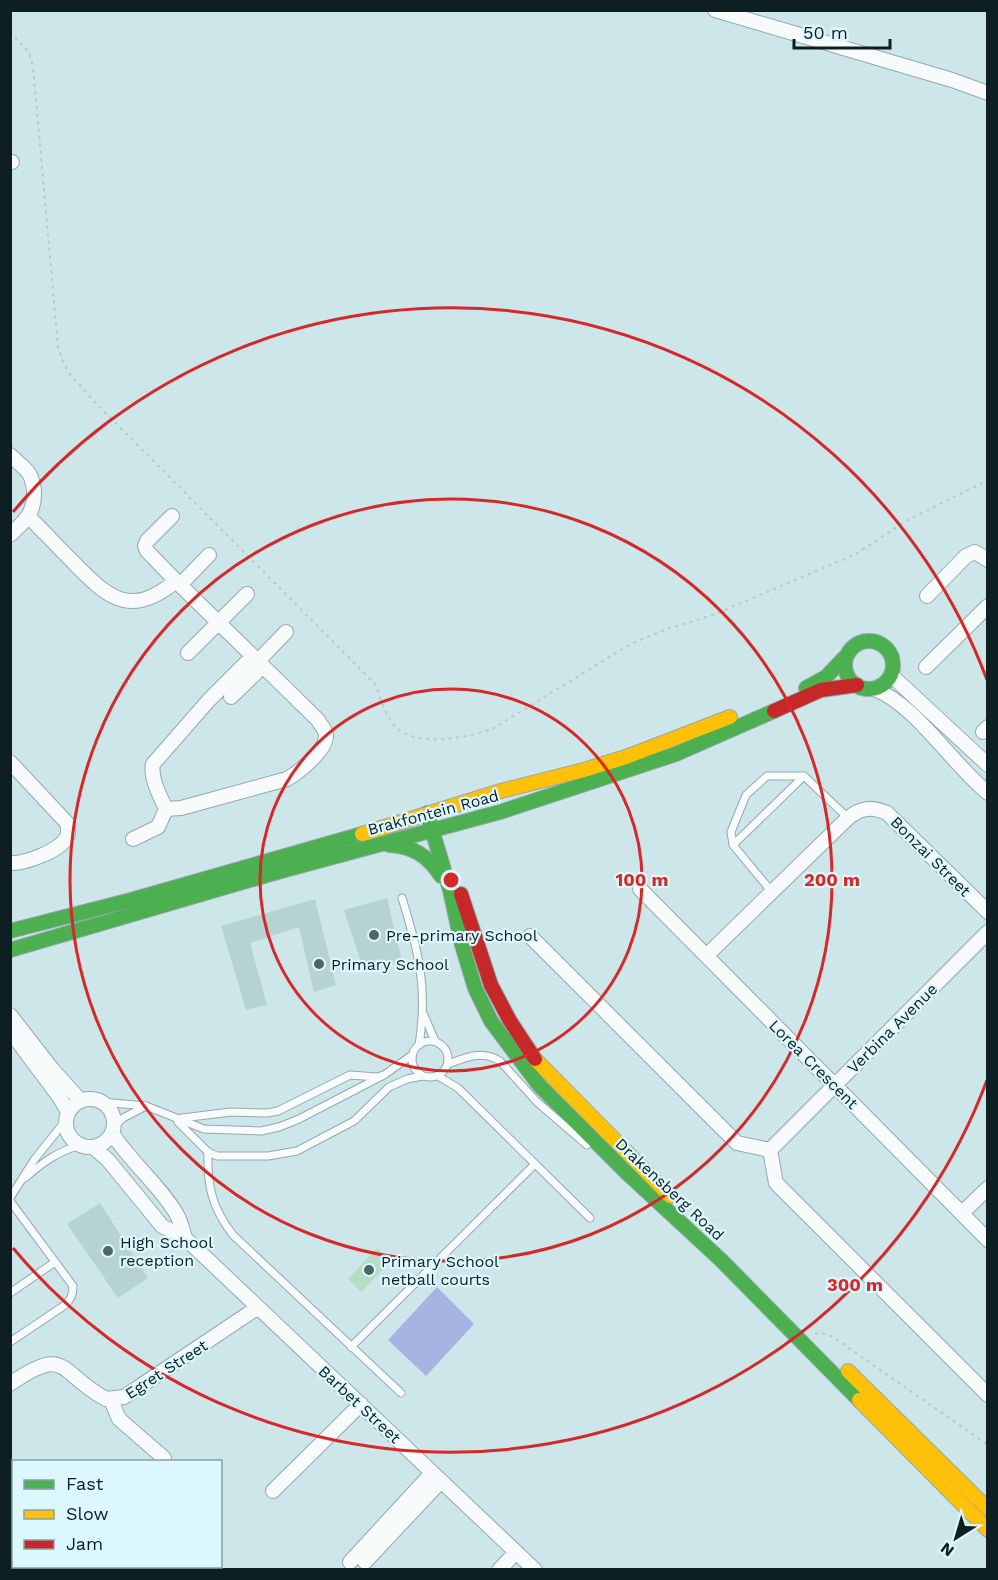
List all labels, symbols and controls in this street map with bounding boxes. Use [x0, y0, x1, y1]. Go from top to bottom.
scale bar [794, 12, 890, 50]
text: 50 m [803, 22, 848, 43]
street label: Brakfontein Road [365, 786, 501, 839]
street label: Bonzai Street [887, 812, 975, 901]
text: 100 m [615, 869, 669, 890]
text: 200 m [804, 869, 860, 890]
centre of rings [441, 870, 461, 890]
place label: Pre-primary School [386, 926, 538, 945]
marker: Pre-primary School [367, 928, 381, 942]
place label: Primary School [331, 955, 449, 974]
marker: Primary School [312, 957, 326, 971]
street label: Verbina Avenue [843, 979, 941, 1077]
street label: Lorea Crescent [765, 1016, 862, 1113]
street label: Drakensberg Road [611, 1134, 728, 1245]
place label: High School reception [120, 1233, 213, 1270]
marker: High School reception [101, 1244, 115, 1258]
place label: Primary School netball courts [381, 1252, 499, 1289]
marker: Primary School netball courts [362, 1263, 376, 1277]
text: 300 m [827, 1274, 883, 1295]
street label: Egret Street [122, 1336, 211, 1403]
street label: Barbet Street [315, 1361, 405, 1447]
legend [12, 1460, 222, 1568]
text: Fast [66, 1473, 104, 1494]
text: Slow [66, 1503, 109, 1524]
north arrow [926, 1508, 986, 1568]
text: Jam [66, 1533, 103, 1554]
text: N [937, 1538, 958, 1561]

